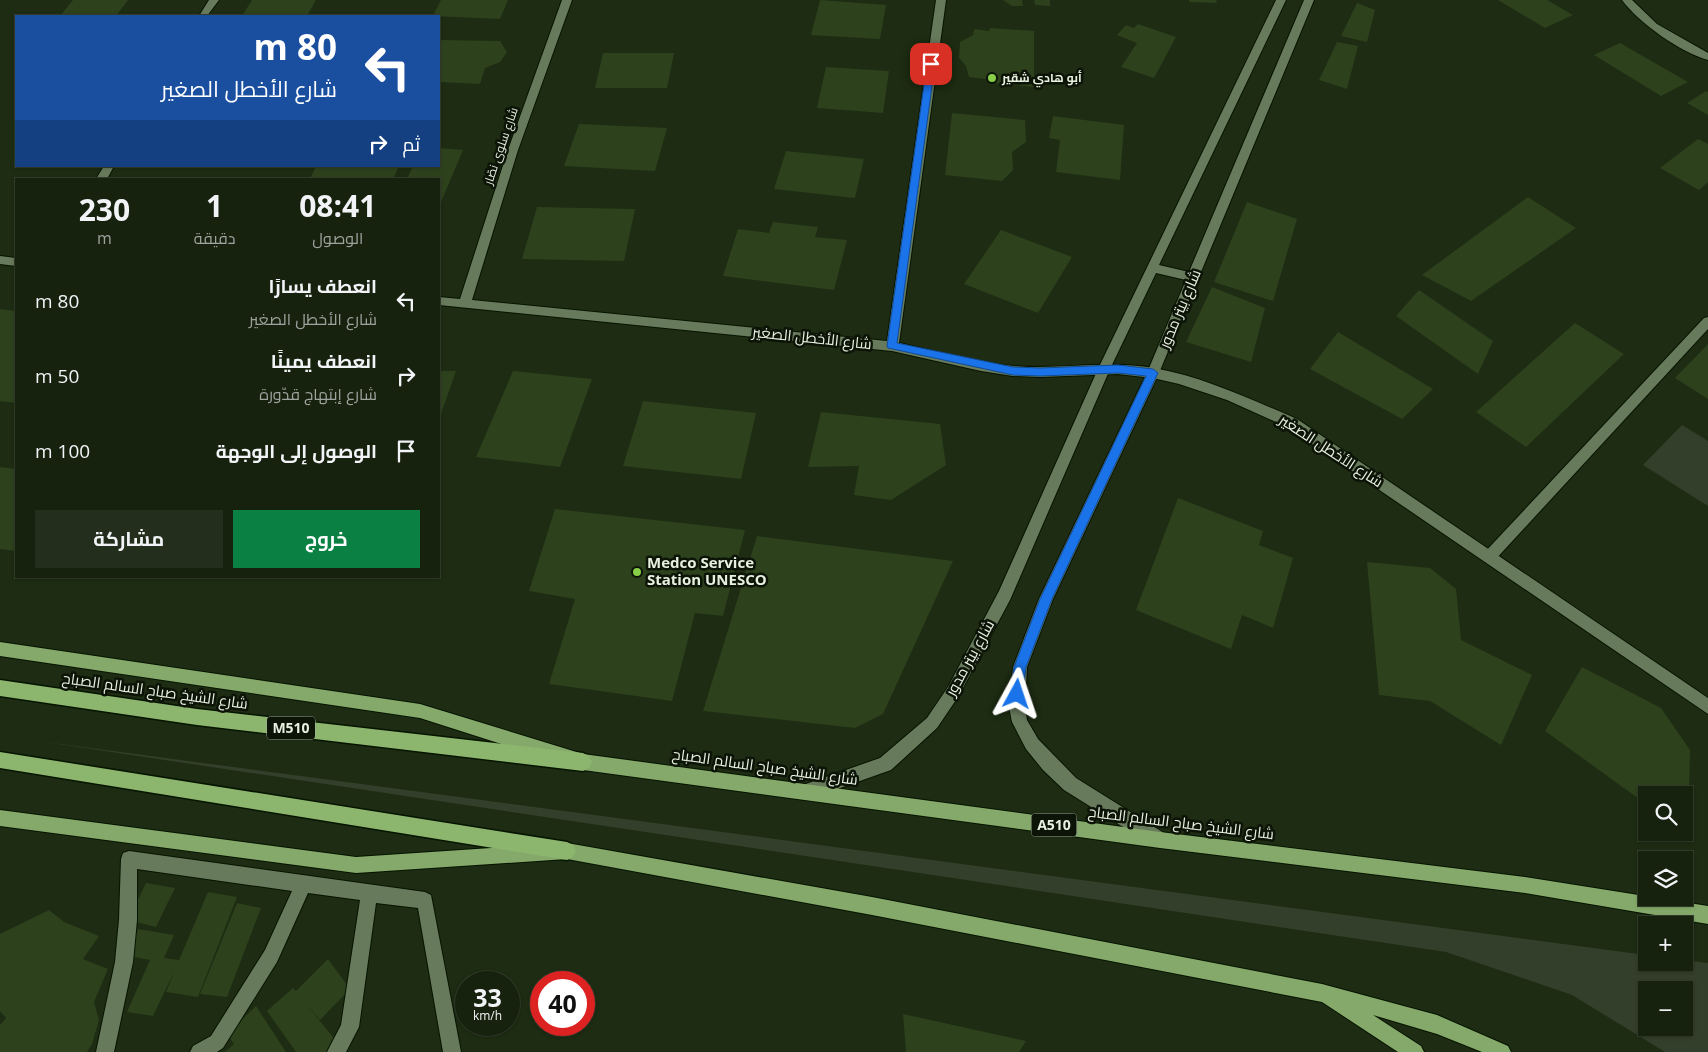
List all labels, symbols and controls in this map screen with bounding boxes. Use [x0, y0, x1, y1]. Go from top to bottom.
text: 80 m [254, 23, 337, 70]
icon: left [355, 35, 420, 100]
pin [910, 43, 952, 85]
icon: arrive [917, 50, 945, 78]
place label: أبو هادي شقير [1001, 69, 1082, 88]
marker: أبو هادي شقير [986, 72, 998, 84]
text: شارع الأخطل الصغير [161, 73, 337, 103]
street label: شارع سلوى نصّار [479, 105, 522, 188]
icon: right [364, 130, 392, 158]
text: ثم [402, 131, 420, 157]
text: 1 [206, 185, 223, 226]
text: 08:41 [299, 185, 376, 226]
text: 230 [79, 189, 130, 230]
text: m [97, 227, 112, 249]
text: دقيقة [194, 227, 235, 249]
text: الوصول [312, 227, 363, 249]
street label: شارع بيتر مدور [1153, 266, 1207, 353]
text: انعطف يسارًا [268, 273, 377, 299]
icon: left [392, 287, 420, 315]
text: 80 m [35, 288, 79, 314]
text: شارع الأخطل الصغير [249, 308, 377, 330]
street label: شارع الأخطل الصغير [750, 321, 873, 355]
text: انعطف يمينًا [271, 348, 377, 374]
icon: right [392, 362, 420, 390]
text: 50 m [35, 363, 79, 389]
text: شارع إبتهاج قدّورة [259, 383, 377, 405]
street label: شارع الأخطل الصغير [1274, 409, 1387, 493]
icon: arrive [392, 437, 420, 465]
text: 100 m [35, 438, 90, 464]
text: الوصول إلى الوجهة [216, 438, 377, 464]
button: مشاركة [35, 510, 223, 568]
button: خروج [233, 510, 420, 568]
place label: Medco Service Station UNESCO [647, 552, 767, 589]
marker: Medco Service Station UNESCO [631, 566, 643, 578]
street label: شارع بيتر مدور [940, 616, 1000, 701]
street label: شارع الشيخ صباح السالم الصباح [61, 667, 249, 715]
position arrow [990, 667, 1042, 719]
road number: M510 [267, 716, 315, 740]
street label: شارع الشيخ صباح السالم الصباح [671, 743, 859, 791]
map controls [1638, 786, 1693, 1036]
button: search [1638, 786, 1693, 841]
street label: شارع الشيخ صباح السالم الصباح [1087, 801, 1275, 845]
road number: A510 [1032, 814, 1076, 836]
button: layers [1638, 851, 1693, 906]
button: + [1638, 916, 1693, 971]
speed limit sign: 40 [530, 971, 595, 1036]
text: 33 [473, 980, 502, 1014]
button: − [1638, 981, 1693, 1036]
text: km/h [473, 1007, 502, 1024]

